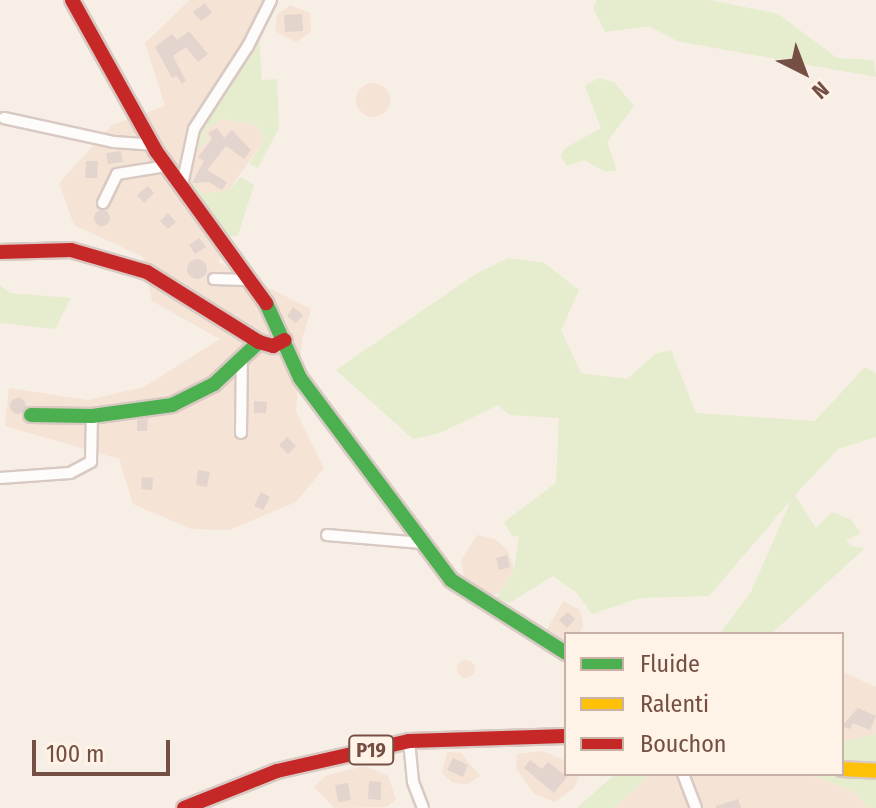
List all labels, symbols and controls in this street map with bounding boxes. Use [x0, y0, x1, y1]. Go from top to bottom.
north arrow [764, 32, 844, 112]
text: N [806, 76, 834, 105]
legend [564, 632, 844, 776]
text: Fluide [640, 650, 700, 678]
text: Ralenti [640, 690, 709, 718]
scale bar [36, 724, 174, 774]
text: Bouchon [640, 730, 727, 758]
road number: P19 [347, 734, 395, 766]
text: 100 m [46, 740, 104, 768]

